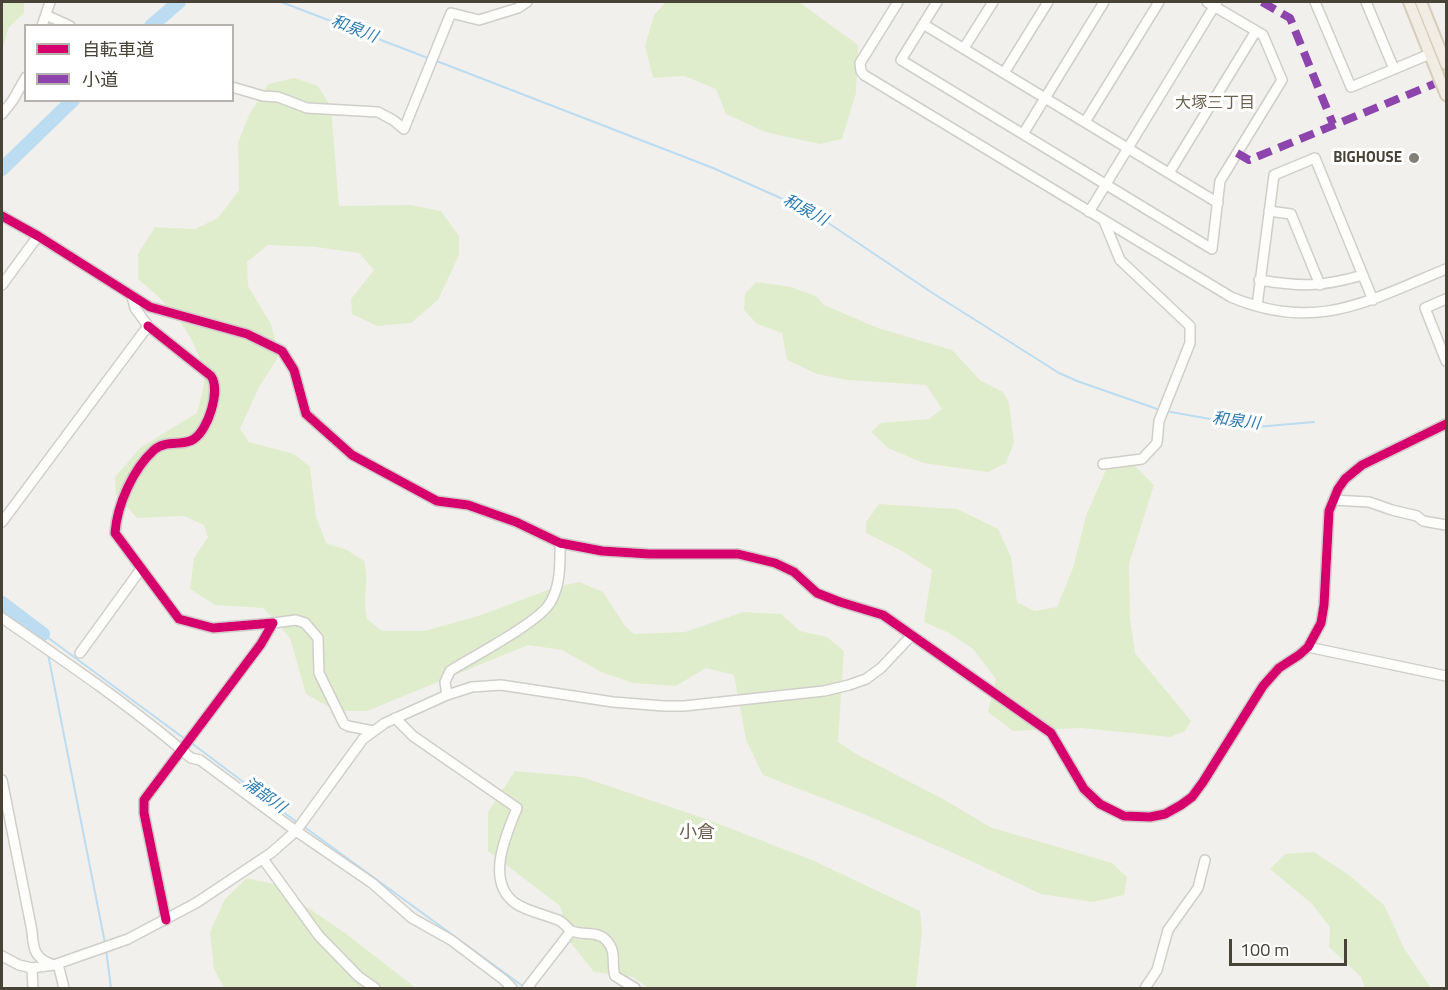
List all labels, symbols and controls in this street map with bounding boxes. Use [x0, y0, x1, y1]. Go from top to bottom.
water label: 和泉川 [328, 12, 380, 48]
legend [24, 24, 234, 102]
text: 自転車道 [82, 36, 154, 63]
text: 小道 [82, 66, 118, 93]
district label: 大塚三丁目 [1175, 94, 1255, 114]
place label: BIGHOUSE [1333, 149, 1402, 167]
marker: BIGHOUSE [1407, 151, 1421, 165]
water label: 和泉川 [779, 191, 831, 231]
water label: 和泉川 [1211, 410, 1261, 434]
water label: 浦部川 [239, 774, 289, 818]
district label: 小倉 [679, 823, 715, 845]
scale bar [1232, 927, 1350, 965]
text: 100 m [1240, 936, 1289, 963]

